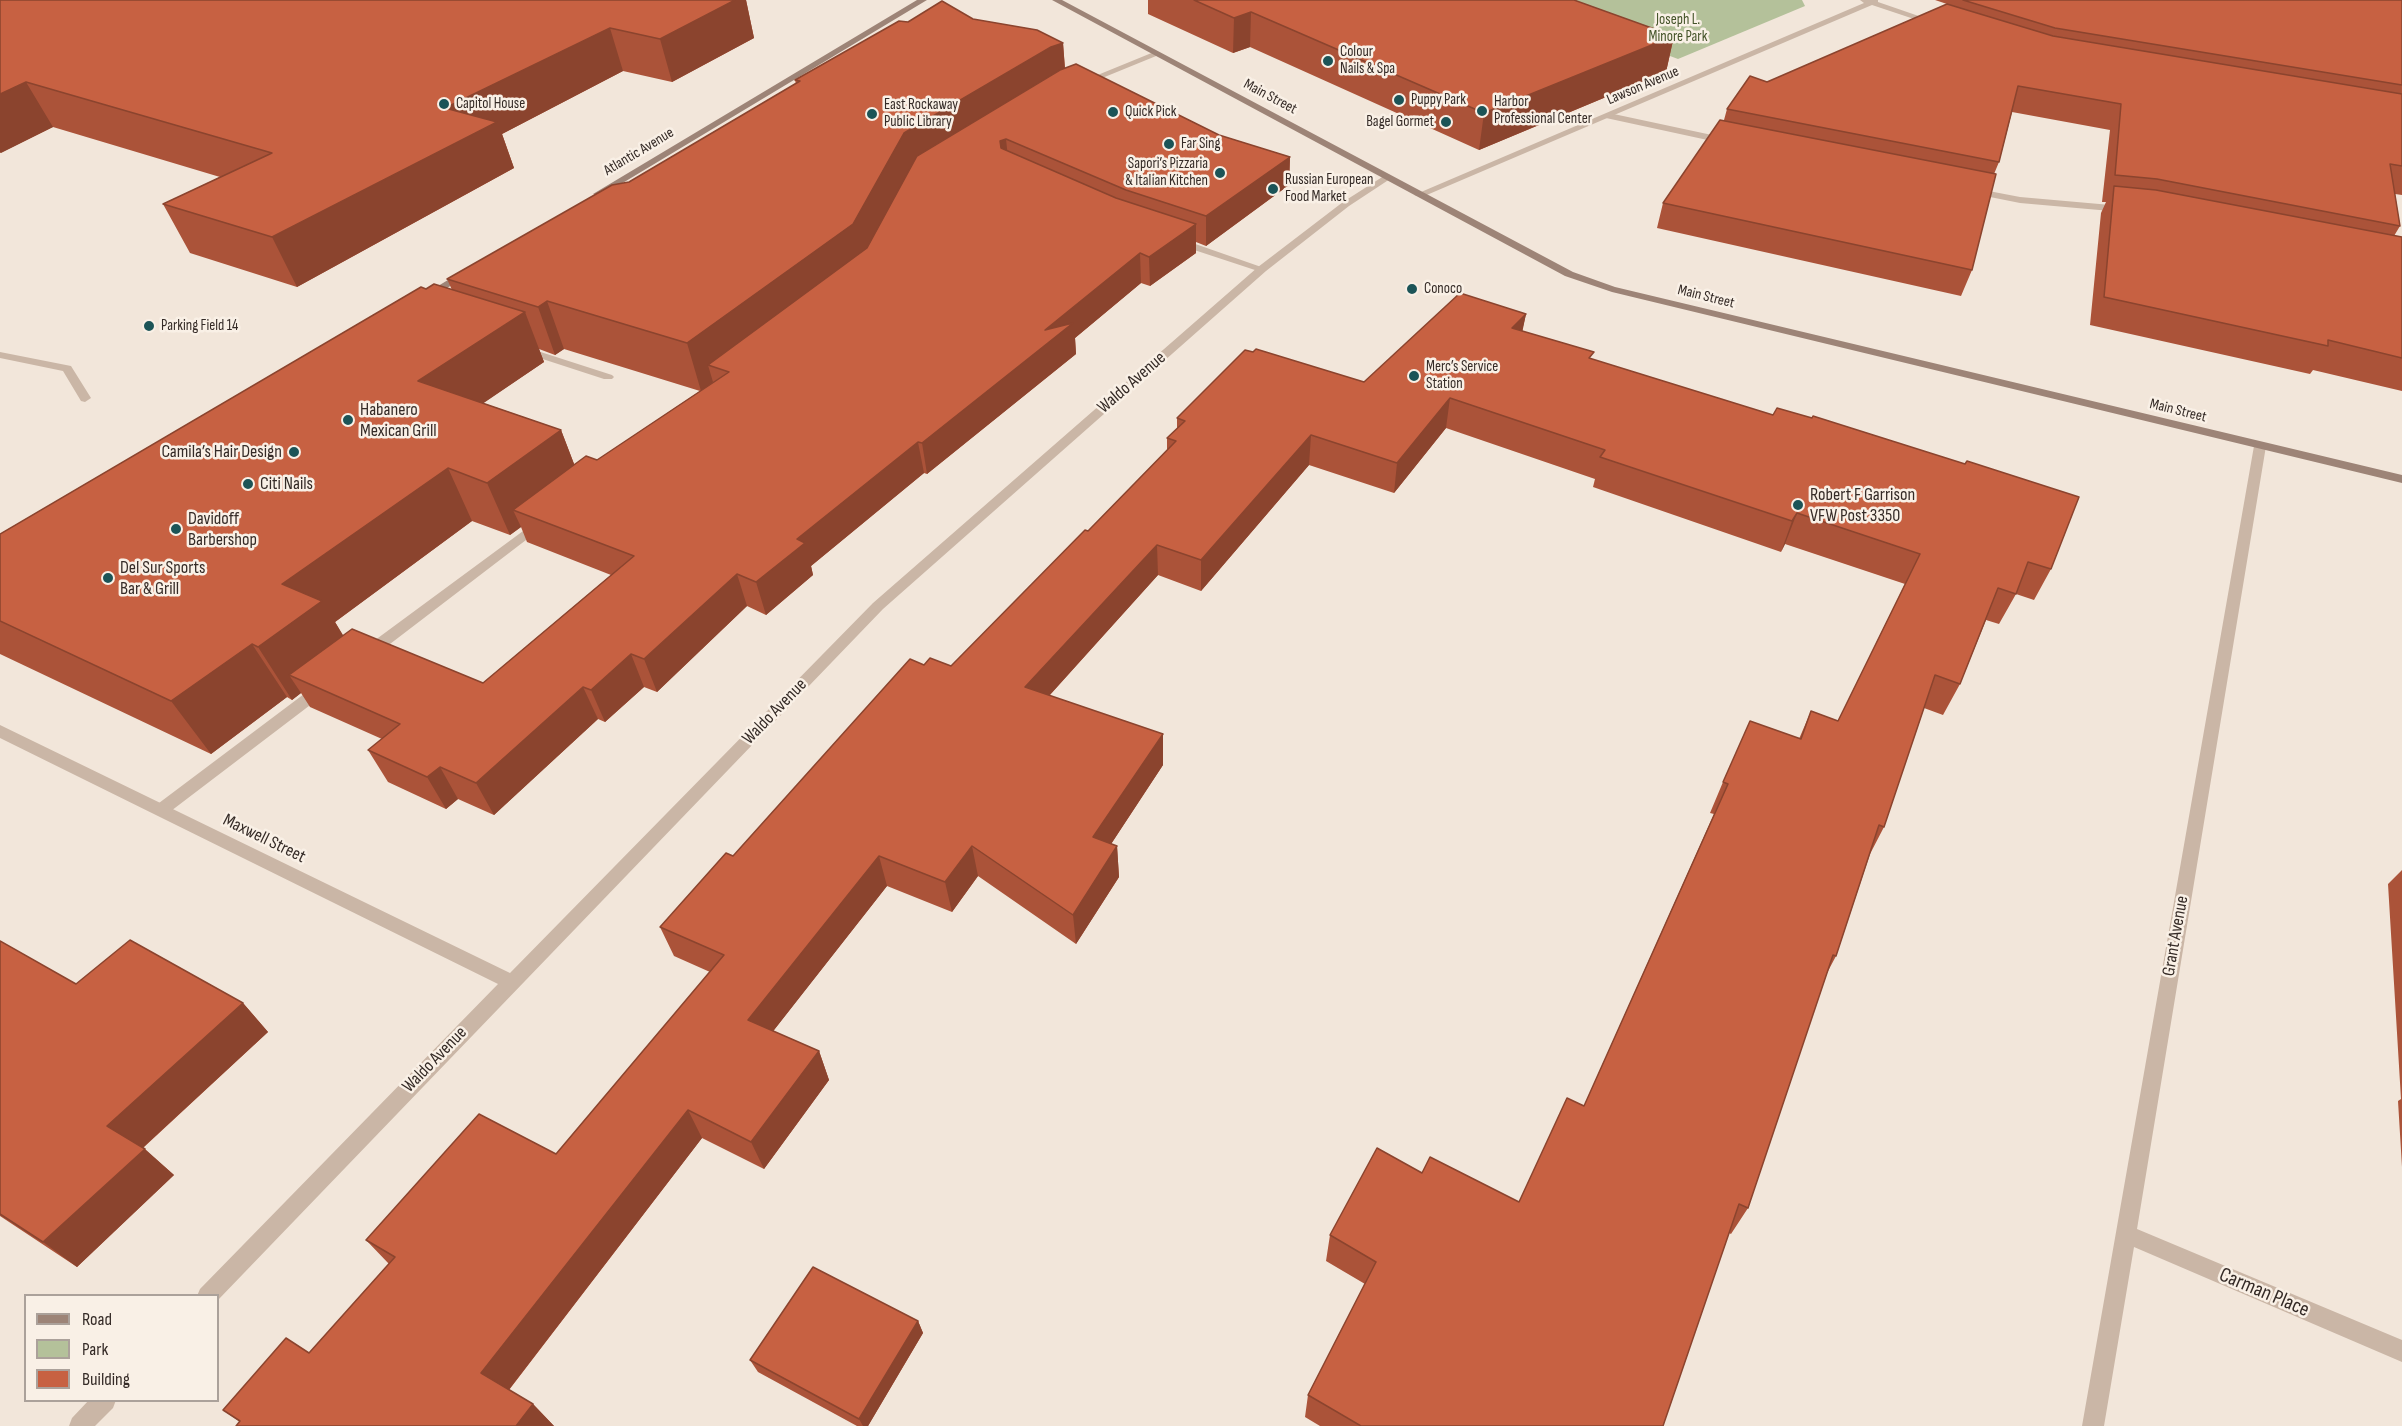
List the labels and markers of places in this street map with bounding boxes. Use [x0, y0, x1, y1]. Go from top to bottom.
place label: Colour Nails & Spa [1340, 43, 1395, 78]
marker: Colour Nails & Spa [1321, 54, 1335, 68]
place label: Puppy Park [1411, 91, 1466, 109]
marker: Puppy Park [1392, 93, 1406, 107]
place label: Harbor Professional Center [1494, 93, 1592, 128]
place label: Capitol House [456, 95, 525, 113]
place label: East Rockaway Public Library [884, 96, 958, 131]
marker: Capitol House [437, 97, 451, 111]
place label: Quick Pick [1125, 103, 1176, 121]
marker: Harbor Professional Center [1475, 104, 1489, 118]
marker: Quick Pick [1106, 105, 1120, 119]
marker: East Rockaway Public Library [865, 107, 879, 121]
place label: Bagel Gormet [1366, 113, 1434, 131]
marker: Bagel Gormet [1439, 115, 1453, 129]
place label: Far Sing [1181, 135, 1220, 153]
marker: Far Sing [1162, 137, 1176, 151]
place label: Sapori’s Pizzaria & Italian Kitchen [1125, 155, 1208, 190]
marker: Sapori’s Pizzaria & Italian Kitchen [1213, 166, 1227, 180]
place label: Russian European Food Market [1285, 171, 1373, 206]
marker: Russian European Food Market [1266, 182, 1280, 196]
place label: Conoco [1424, 280, 1462, 298]
marker: Conoco [1405, 282, 1419, 296]
place label: Parking Field 14 [161, 317, 238, 335]
marker: Parking Field 14 [142, 319, 156, 333]
place label: Merc’s Service Station [1426, 358, 1498, 393]
marker: Merc’s Service Station [1407, 369, 1421, 383]
place label: Habanero Mexican Grill [360, 399, 437, 442]
marker: Habanero Mexican Grill [341, 413, 355, 427]
place label: Camila’s Hair Design [161, 441, 282, 463]
marker: Camila’s Hair Design [287, 445, 301, 459]
place label: Citi Nails [260, 473, 313, 495]
marker: Citi Nails [241, 477, 255, 491]
place label: Robert F Garrison VFW Post 3350 [1810, 484, 1915, 526]
marker: Robert F Garrison VFW Post 3350 [1791, 498, 1805, 512]
place label: Davidoff Barbershop [188, 508, 257, 550]
marker: Davidoff Barbershop [169, 522, 183, 536]
place label: Del Sur Sports Bar & Grill [120, 557, 205, 600]
marker: Del Sur Sports Bar & Grill [101, 571, 115, 585]

